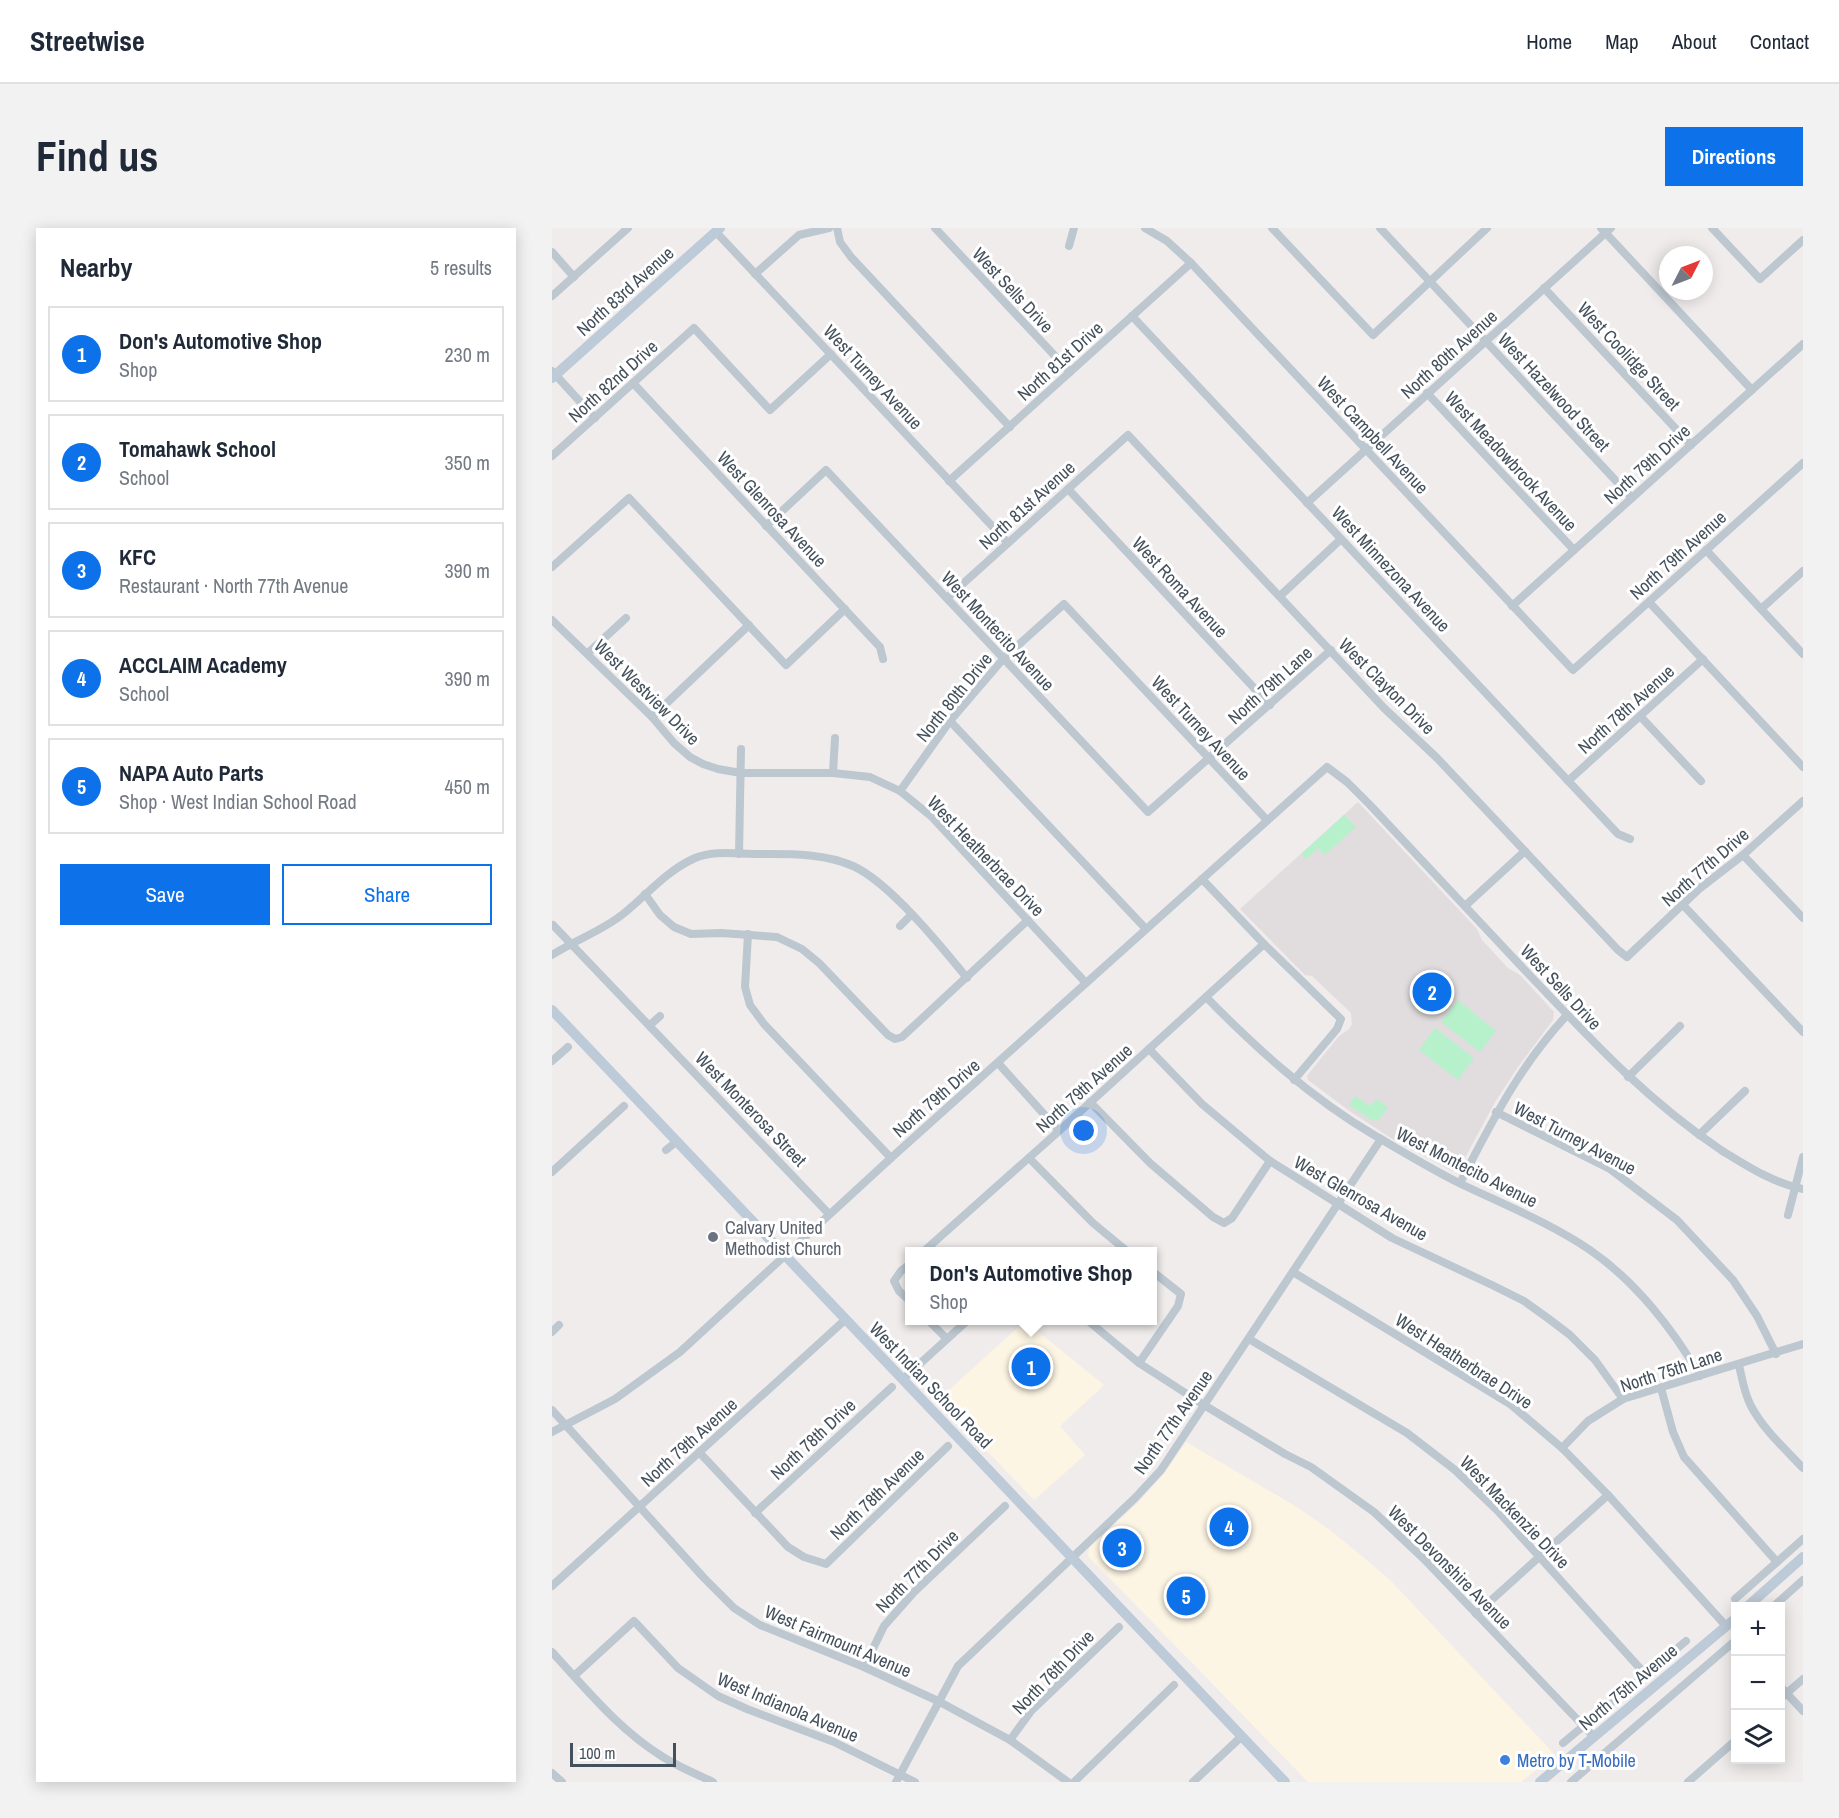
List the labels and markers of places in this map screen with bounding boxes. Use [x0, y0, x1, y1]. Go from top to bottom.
pin: 2 [1412, 970, 1452, 1014]
place label: Calvary United Methodist Church [725, 1215, 842, 1261]
marker: Calvary United Methodist Church [706, 1230, 720, 1244]
pin: 1 [1012, 1344, 1050, 1390]
pin: 4 [1210, 1504, 1248, 1550]
pin: 3 [1102, 1526, 1142, 1570]
pin: 5 [1166, 1574, 1206, 1618]
place label: Metro by T-Mobile [1517, 1748, 1636, 1773]
marker: Metro by T-Mobile [1498, 1753, 1512, 1767]

